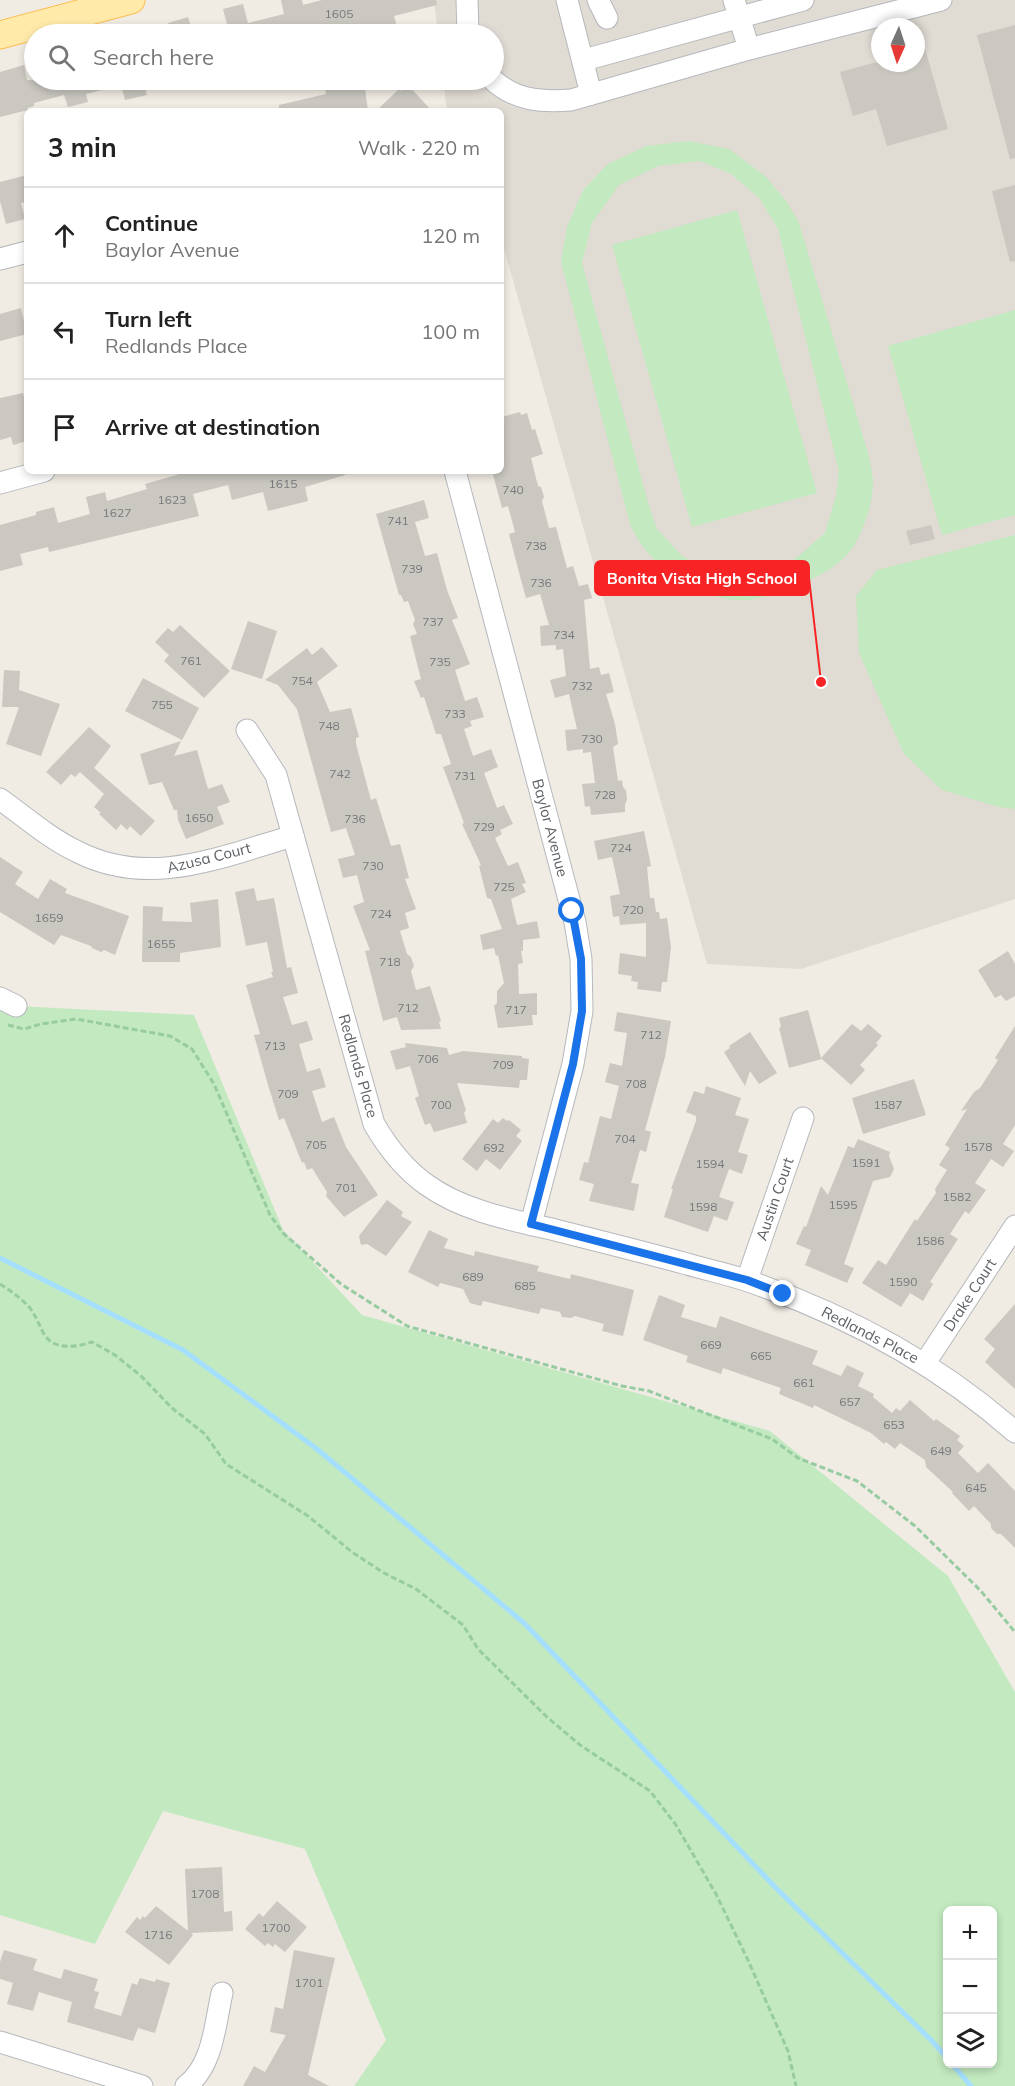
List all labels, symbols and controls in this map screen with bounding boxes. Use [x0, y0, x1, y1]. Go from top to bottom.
house number: 1605 [325, 6, 353, 21]
north arrow [871, 18, 925, 72]
search box [24, 24, 504, 90]
icon: search [45, 41, 78, 74]
text: Search here [93, 43, 214, 71]
text: 3 min [48, 131, 117, 164]
text: Walk · 220 m [358, 135, 480, 160]
text: Continue [105, 209, 198, 237]
icon: ahead [48, 219, 81, 252]
text: 120 m [421, 223, 480, 248]
text: Baylor Avenue [105, 237, 239, 262]
text: Turn left [105, 305, 192, 333]
icon: left [48, 315, 81, 348]
text: 100 m [421, 319, 480, 344]
text: Redlands Place [105, 333, 247, 358]
icon: arrive [48, 411, 81, 444]
text: Arrive at destination [105, 413, 320, 441]
house number: 1615 [269, 476, 297, 491]
house number: 740 [502, 482, 524, 497]
house number: 1623 [158, 492, 186, 507]
house number: 1627 [103, 505, 131, 520]
house number: 741 [387, 513, 409, 528]
house number: 738 [525, 538, 547, 553]
house number: 739 [401, 561, 423, 576]
callout: Bonita Vista High School [595, 561, 809, 595]
text: Bonita Vista High School [607, 568, 797, 588]
house number: 736 [530, 575, 552, 590]
house number: 737 [422, 614, 444, 629]
house number: 734 [553, 627, 575, 642]
house number: 761 [180, 653, 202, 668]
house number: 735 [429, 654, 451, 669]
house number: 754 [291, 673, 313, 688]
house number: 732 [571, 678, 593, 693]
house number: 755 [151, 697, 173, 712]
house number: 733 [444, 706, 466, 721]
house number: 748 [318, 718, 340, 733]
house number: 730 [581, 731, 603, 746]
house number: 742 [329, 766, 351, 781]
house number: 731 [454, 768, 476, 783]
street label: Baylor Avenue [528, 777, 573, 879]
house number: 728 [594, 787, 616, 802]
house number: 1650 [185, 810, 213, 825]
house number: 736 [344, 811, 366, 826]
house number: 729 [473, 819, 495, 834]
street label: Azusa Court [165, 838, 253, 877]
house number: 724 [610, 840, 632, 855]
house number: 730 [362, 858, 384, 873]
house number: 725 [493, 879, 515, 894]
route start [558, 897, 584, 923]
house number: 720 [622, 902, 644, 917]
house number: 724 [370, 906, 392, 921]
house number: 1659 [35, 910, 63, 925]
house number: 1655 [147, 936, 175, 951]
house number: 718 [379, 954, 401, 969]
house number: 712 [397, 1000, 419, 1015]
house number: 717 [505, 1002, 527, 1017]
street label: Redlands Place [335, 1012, 382, 1120]
house number: 712 [640, 1027, 662, 1042]
house number: 713 [264, 1038, 286, 1053]
house number: 706 [417, 1051, 439, 1066]
house number: 709 [492, 1057, 514, 1072]
house number: 708 [625, 1076, 647, 1091]
house number: 709 [277, 1086, 299, 1101]
house number: 700 [430, 1097, 452, 1112]
house number: 1587 [874, 1097, 902, 1112]
house number: 704 [614, 1131, 636, 1146]
house number: 705 [305, 1137, 327, 1152]
house number: 1578 [964, 1139, 992, 1154]
house number: 692 [483, 1140, 505, 1155]
street label: Austin Court [751, 1155, 798, 1243]
house number: 1591 [852, 1155, 880, 1170]
house number: 1594 [696, 1156, 724, 1171]
house number: 701 [335, 1180, 357, 1195]
house number: 1582 [943, 1189, 971, 1204]
house number: 1595 [829, 1197, 857, 1212]
house number: 1598 [689, 1199, 717, 1214]
house number: 1586 [916, 1233, 944, 1248]
street label: Drake Court [939, 1255, 1000, 1335]
house number: 689 [462, 1269, 484, 1284]
house number: 1590 [889, 1274, 917, 1289]
house number: 685 [514, 1278, 536, 1293]
route end [769, 1280, 795, 1306]
street label: Redlands Place [818, 1302, 922, 1367]
house number: 669 [700, 1337, 722, 1352]
house number: 665 [750, 1348, 772, 1363]
house number: 661 [793, 1375, 815, 1390]
house number: 657 [839, 1394, 861, 1409]
house number: 653 [883, 1417, 905, 1432]
house number: 649 [930, 1443, 952, 1458]
house number: 645 [965, 1480, 987, 1495]
house number: 1708 [191, 1886, 219, 1901]
map controls [943, 1906, 997, 2068]
button: + [943, 1906, 997, 1960]
house number: 1700 [262, 1920, 290, 1935]
house number: 1716 [144, 1927, 172, 1942]
button: − [943, 1960, 997, 2014]
house number: 1701 [295, 1975, 323, 1990]
button: layers [943, 2014, 997, 2068]

